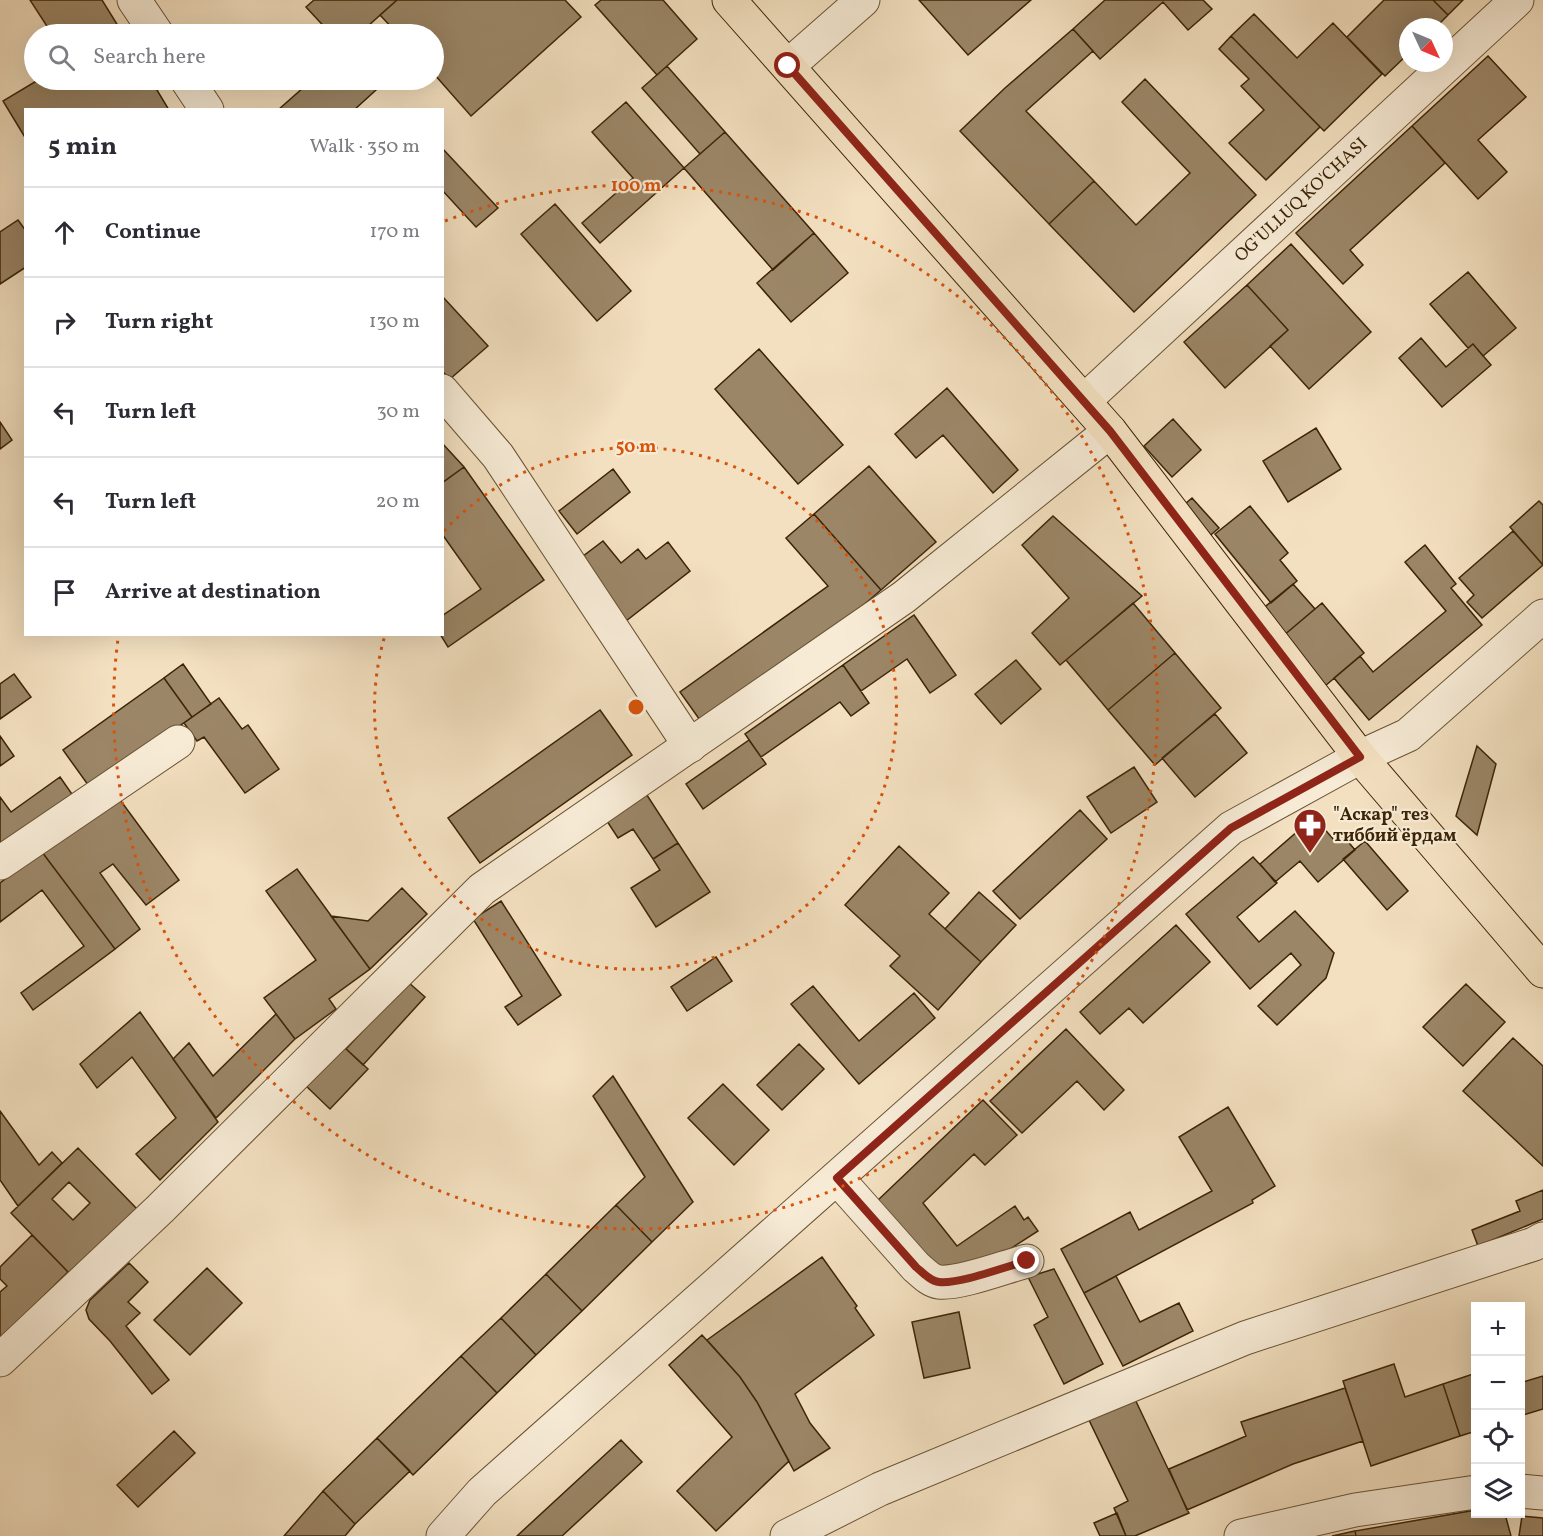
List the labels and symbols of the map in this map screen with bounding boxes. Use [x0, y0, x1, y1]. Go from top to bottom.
north arrow [1399, 18, 1453, 72]
route start [774, 52, 800, 78]
street label: OG'ULLUQ KO'CHASI [1229, 132, 1373, 268]
text: 100 m [611, 174, 661, 199]
text: 50 m [616, 435, 656, 460]
centre of rings [626, 697, 646, 717]
place label: "Аскар" тез тиббий ёрдам [1333, 803, 1457, 849]
pharmacy icon: "Аскар" тез тиббий ёрдам [1292, 807, 1328, 854]
route end [1013, 1247, 1039, 1273]

